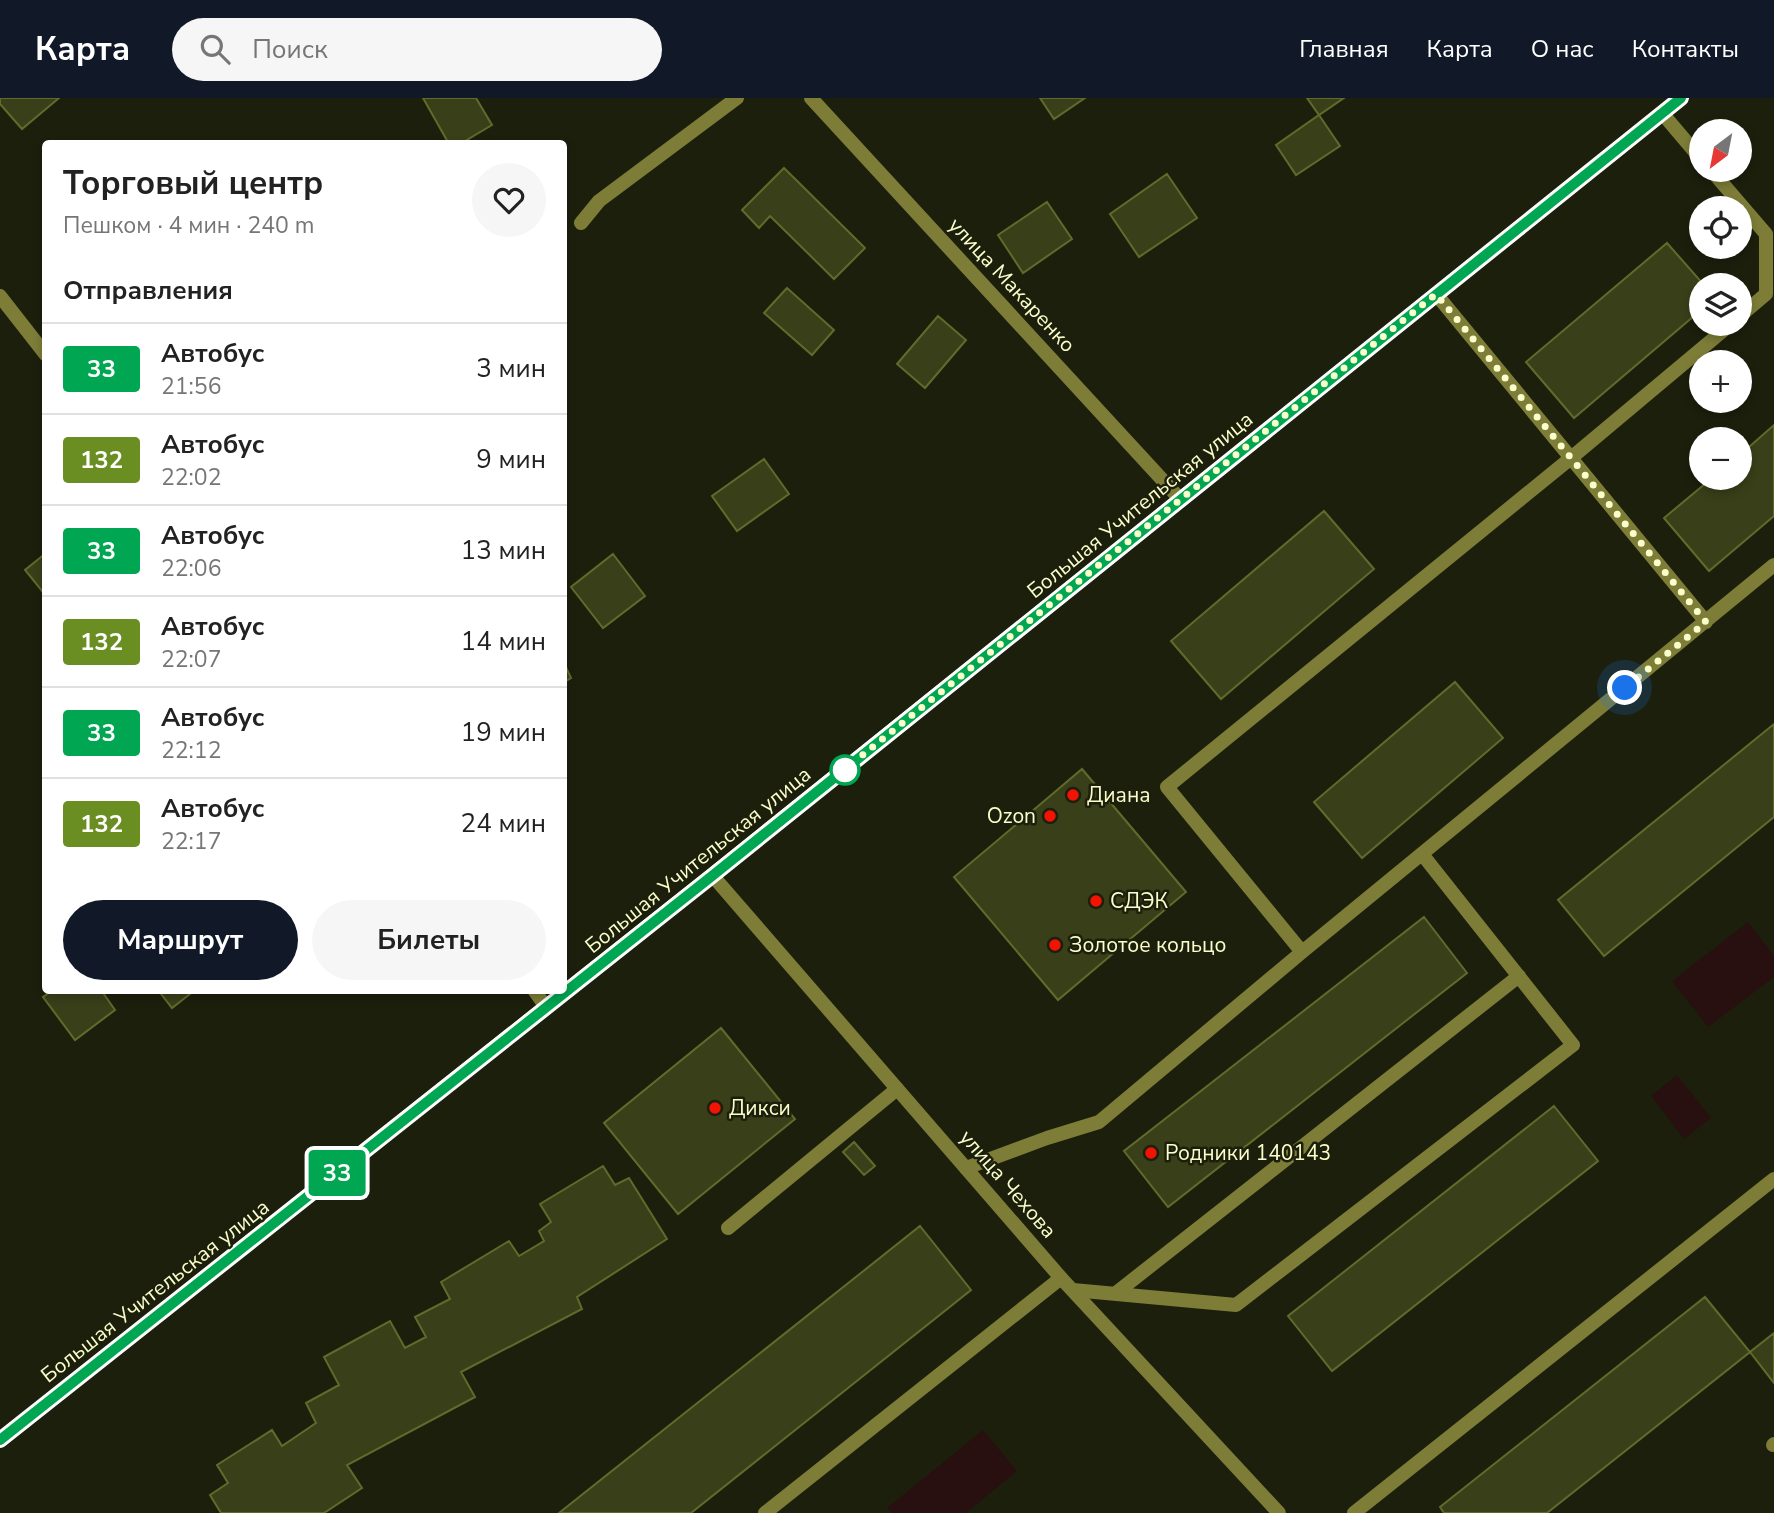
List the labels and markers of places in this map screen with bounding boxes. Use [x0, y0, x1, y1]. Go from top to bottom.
unlabelled marker [830, 755, 860, 785]
place label: Диана [1087, 781, 1151, 809]
marker: Диана [1065, 787, 1081, 803]
place label: Ozon [987, 802, 1036, 830]
marker: Ozon [1042, 808, 1058, 824]
place label: СДЭК [1110, 887, 1169, 915]
marker: СДЭК [1088, 893, 1104, 909]
place label: Золотое кольцо [1069, 931, 1227, 959]
marker: Золотое кольцо [1047, 937, 1063, 953]
place label: Дикси [729, 1094, 791, 1122]
marker: Дикси [707, 1100, 723, 1116]
place label: Родники 140143 [1165, 1139, 1331, 1167]
marker: Родники 140143 [1143, 1145, 1159, 1161]

